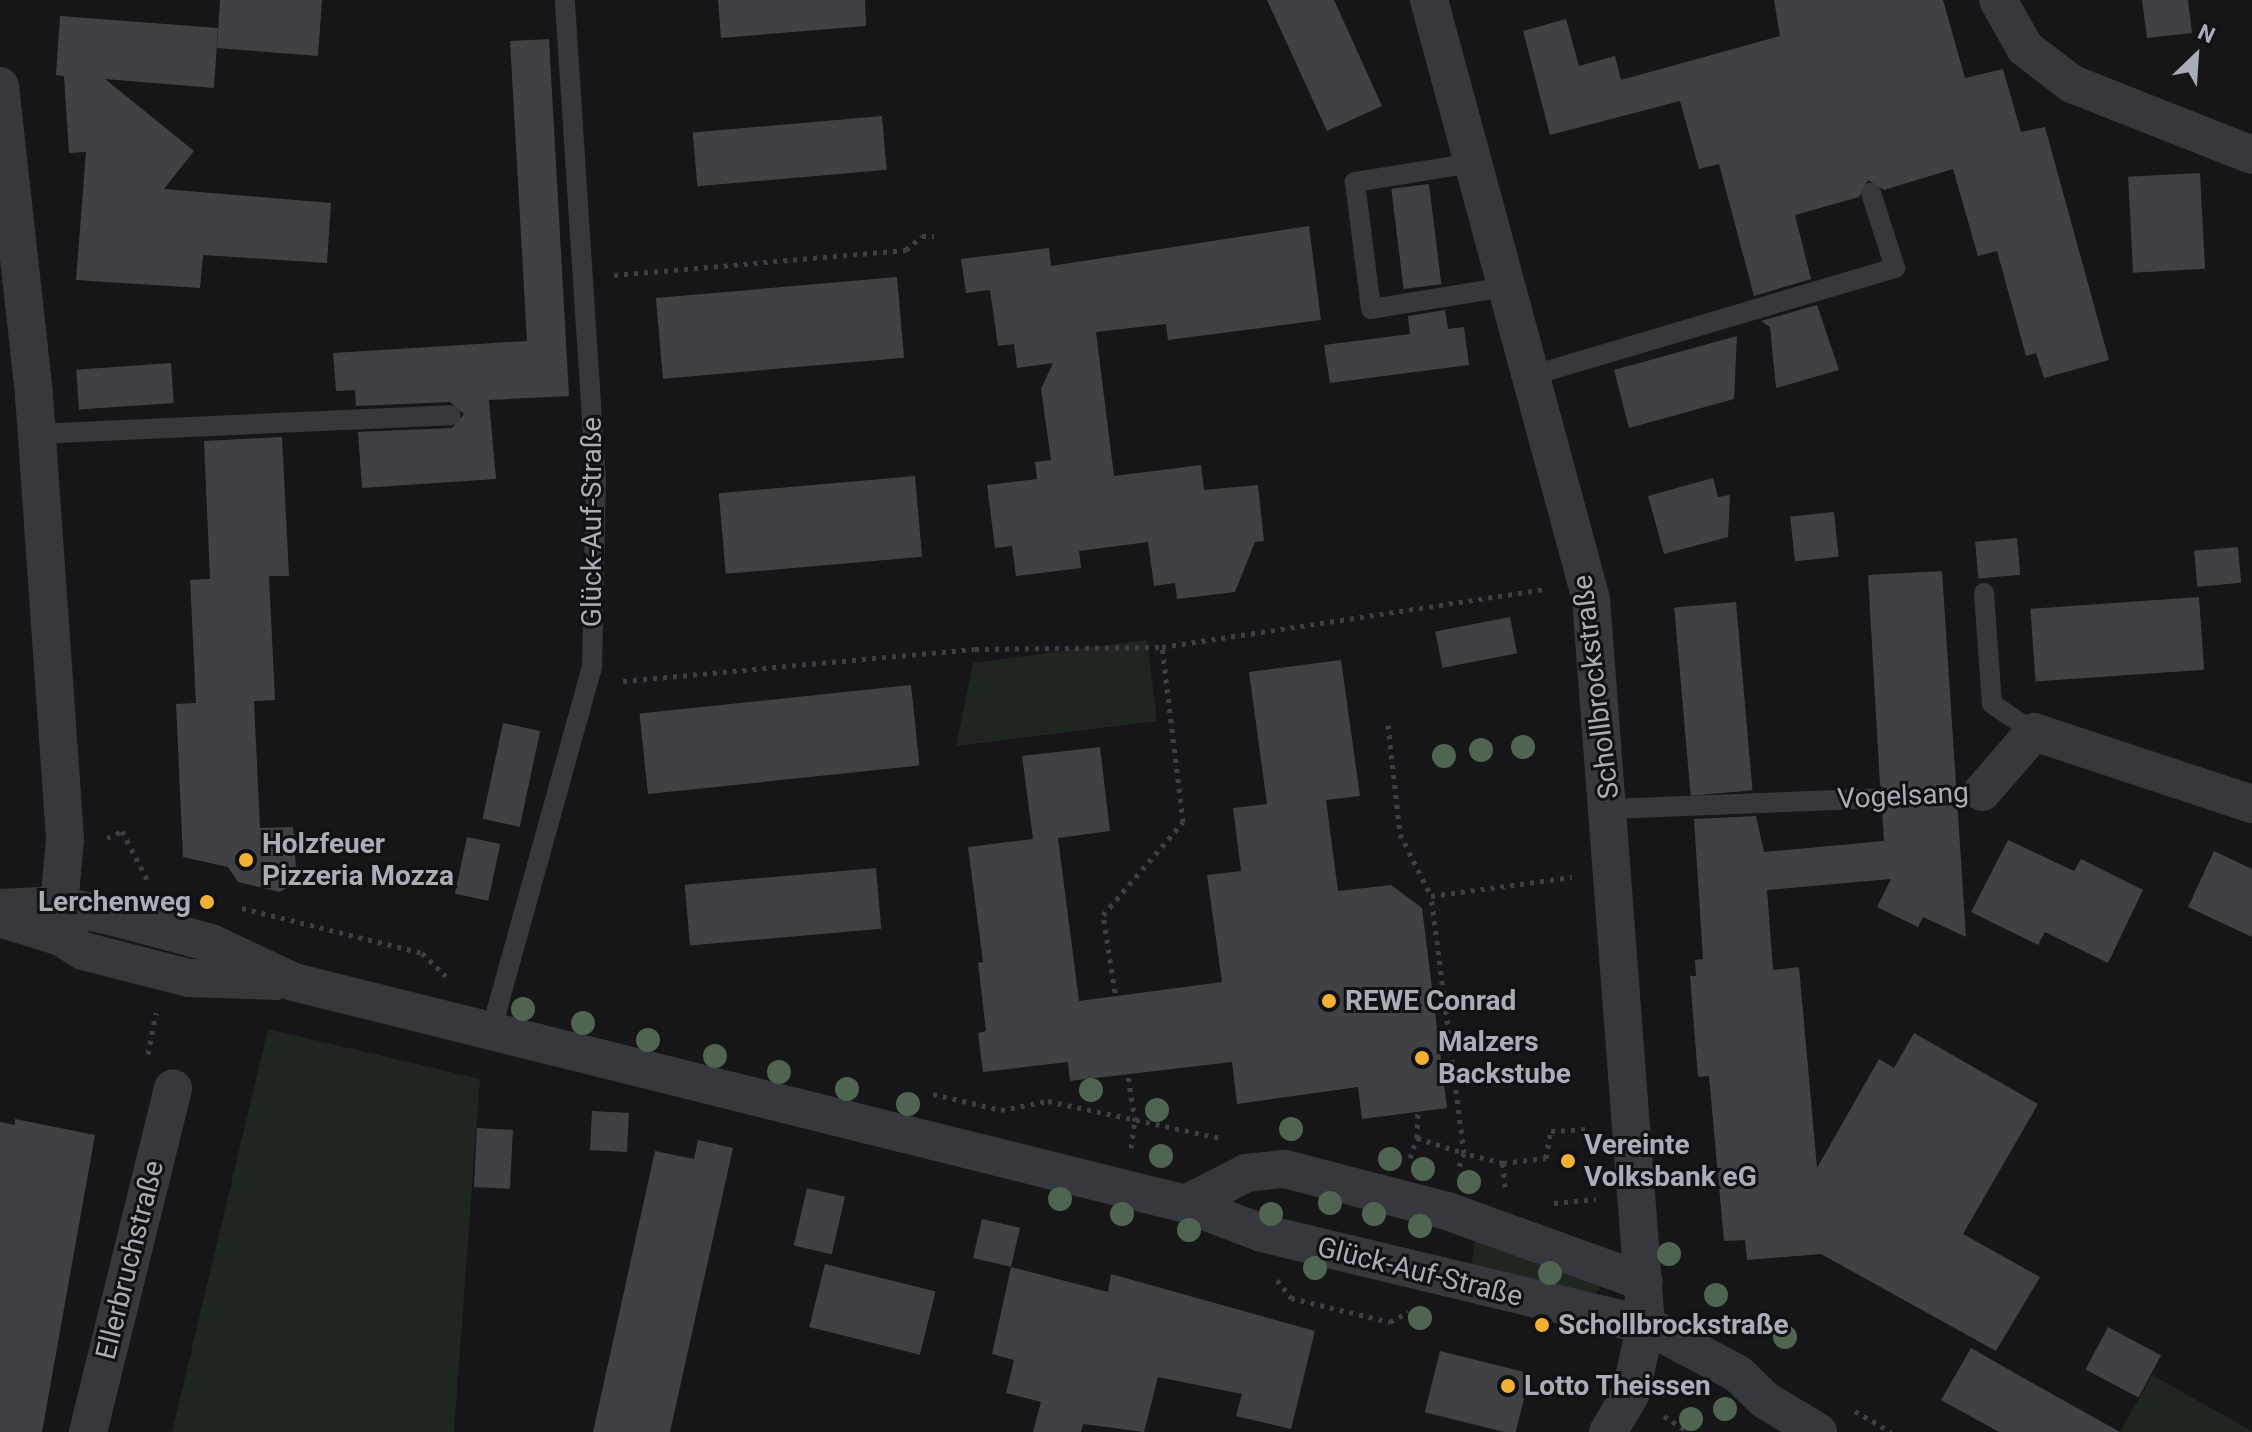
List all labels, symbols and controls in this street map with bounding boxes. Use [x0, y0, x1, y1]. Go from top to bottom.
north arrow [2156, 16, 2236, 96]
text: N [2194, 19, 2219, 48]
street label: Glück-Auf-Straße [575, 417, 609, 627]
street label: Schollbrockstraße [1566, 573, 1626, 801]
street label: Vogelsang [1837, 776, 1969, 816]
place label: Holzfeuer Pizzeria Mozza [262, 827, 454, 893]
marker: Holzfeuer Pizzeria Mozza [237, 851, 255, 869]
place label: Lerchenweg [38, 885, 191, 919]
marker: Lerchenweg [198, 893, 216, 911]
place label: REWE Conrad [1345, 984, 1516, 1018]
marker: REWE Conrad [1320, 992, 1338, 1010]
place label: Malzers Backstube [1438, 1025, 1571, 1091]
marker: Malzers Backstube [1413, 1049, 1431, 1067]
place label: Vereinte Volksbank eG [1584, 1128, 1757, 1194]
marker: Vereinte Volksbank eG [1559, 1152, 1577, 1170]
street label: Ellerbruchstraße [89, 1157, 171, 1363]
street label: Glück-Auf-Straße [1314, 1230, 1526, 1314]
place label: Schollbrockstraße [1558, 1308, 1789, 1342]
marker: Schollbrockstraße [1533, 1316, 1551, 1334]
place label: Lotto Theissen [1524, 1369, 1711, 1403]
marker: Lotto Theissen [1499, 1377, 1517, 1395]

